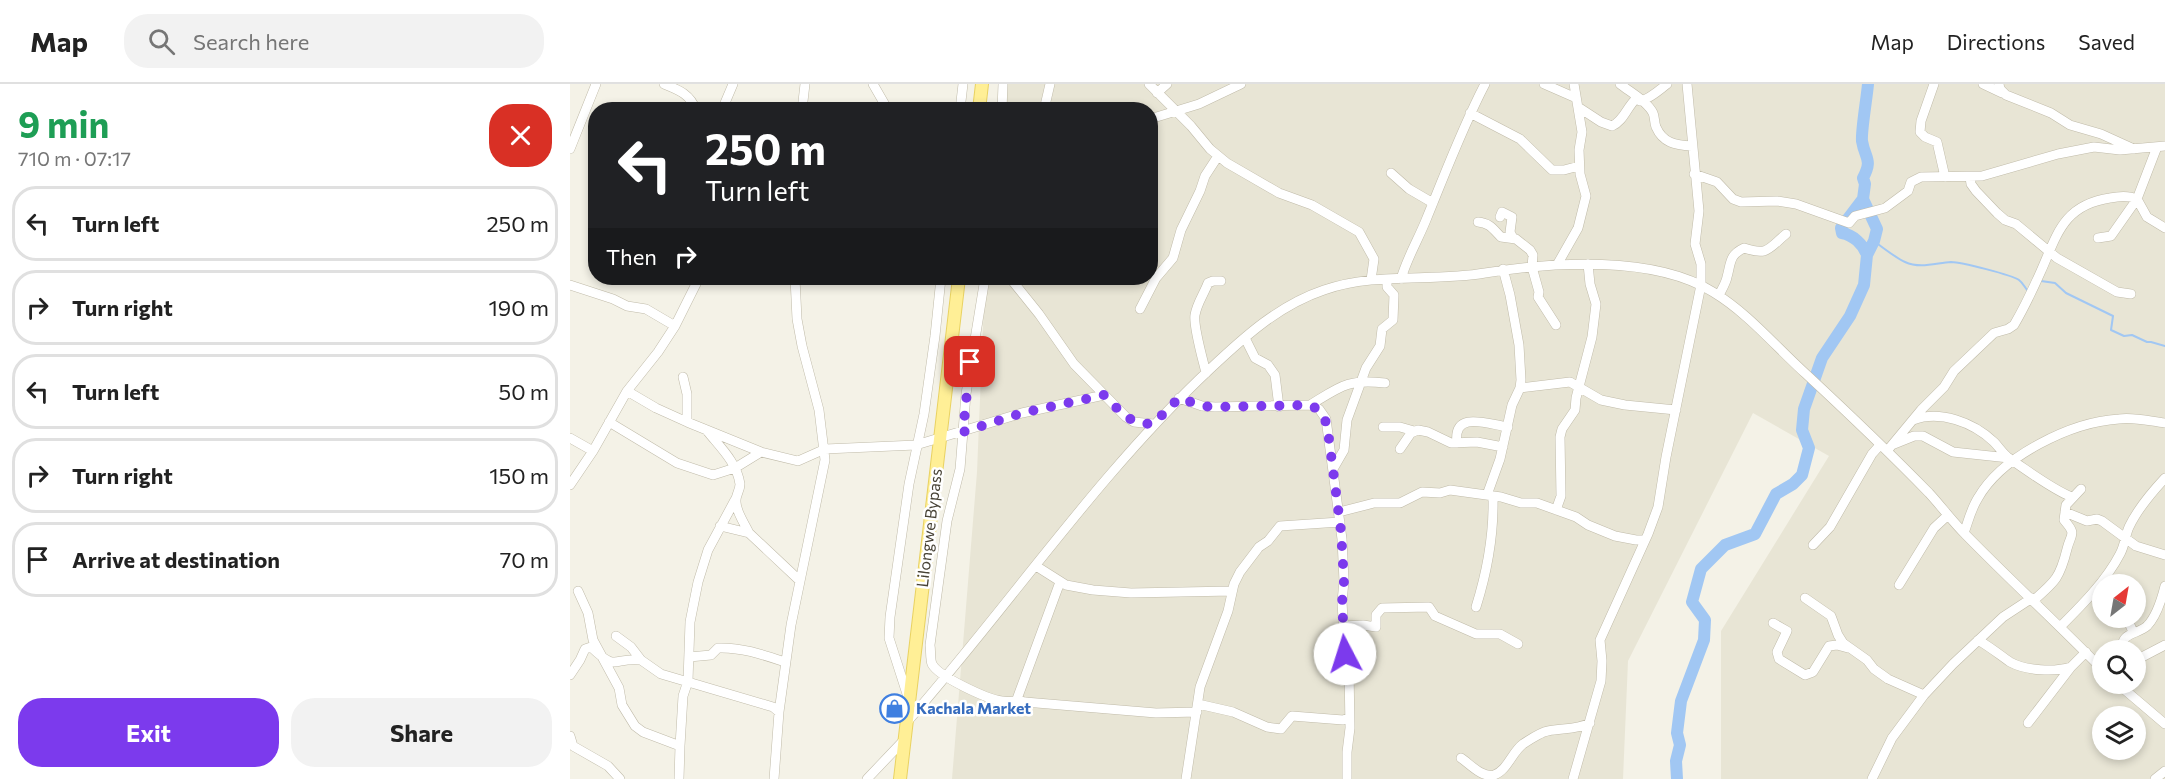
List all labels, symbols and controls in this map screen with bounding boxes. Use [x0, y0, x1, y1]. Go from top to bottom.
search box [124, 14, 544, 68]
text: Map [30, 24, 88, 58]
icon: search [145, 25, 178, 58]
text: Search here [193, 28, 309, 55]
text: Map [1871, 29, 1914, 54]
text: Directions [1947, 29, 2045, 54]
text: Saved [2078, 29, 2135, 54]
text: 9 min [18, 101, 109, 145]
button: close [489, 104, 552, 167]
text: 250 m [705, 122, 826, 174]
icon: left [606, 126, 684, 204]
text: 710 m · 07:17 [18, 146, 131, 170]
text: Turn left [705, 174, 809, 207]
icon: left [21, 207, 54, 240]
text: Turn left [72, 210, 159, 237]
text: 250 m [486, 210, 549, 237]
icon: right [669, 240, 702, 273]
text: Then [606, 243, 657, 270]
icon: right [21, 291, 54, 324]
text: Turn right [72, 294, 173, 321]
text: 190 m [488, 294, 549, 321]
pin [944, 336, 995, 387]
icon: arrive [953, 345, 986, 378]
icon: left [21, 375, 54, 408]
text: Turn left [72, 378, 159, 405]
text: 50 m [499, 378, 549, 405]
icon: right [21, 459, 54, 492]
text: Turn right [72, 462, 173, 489]
text: 150 m [489, 462, 549, 489]
street label: Lilongwe Bypass [912, 467, 945, 588]
icon: arrive [21, 543, 54, 576]
text: Arrive at destination [72, 546, 280, 573]
text: 70 m [500, 546, 549, 573]
north arrow [2092, 574, 2146, 628]
map controls [2092, 574, 2146, 760]
position arrow [1313, 622, 1377, 686]
button: search [2092, 640, 2146, 694]
shop icon: Kachala Market [879, 692, 911, 724]
button: Exit [18, 698, 279, 767]
button: Share [291, 698, 552, 767]
place label: Kachala Market [916, 698, 1031, 717]
button: layers [2092, 706, 2146, 760]

